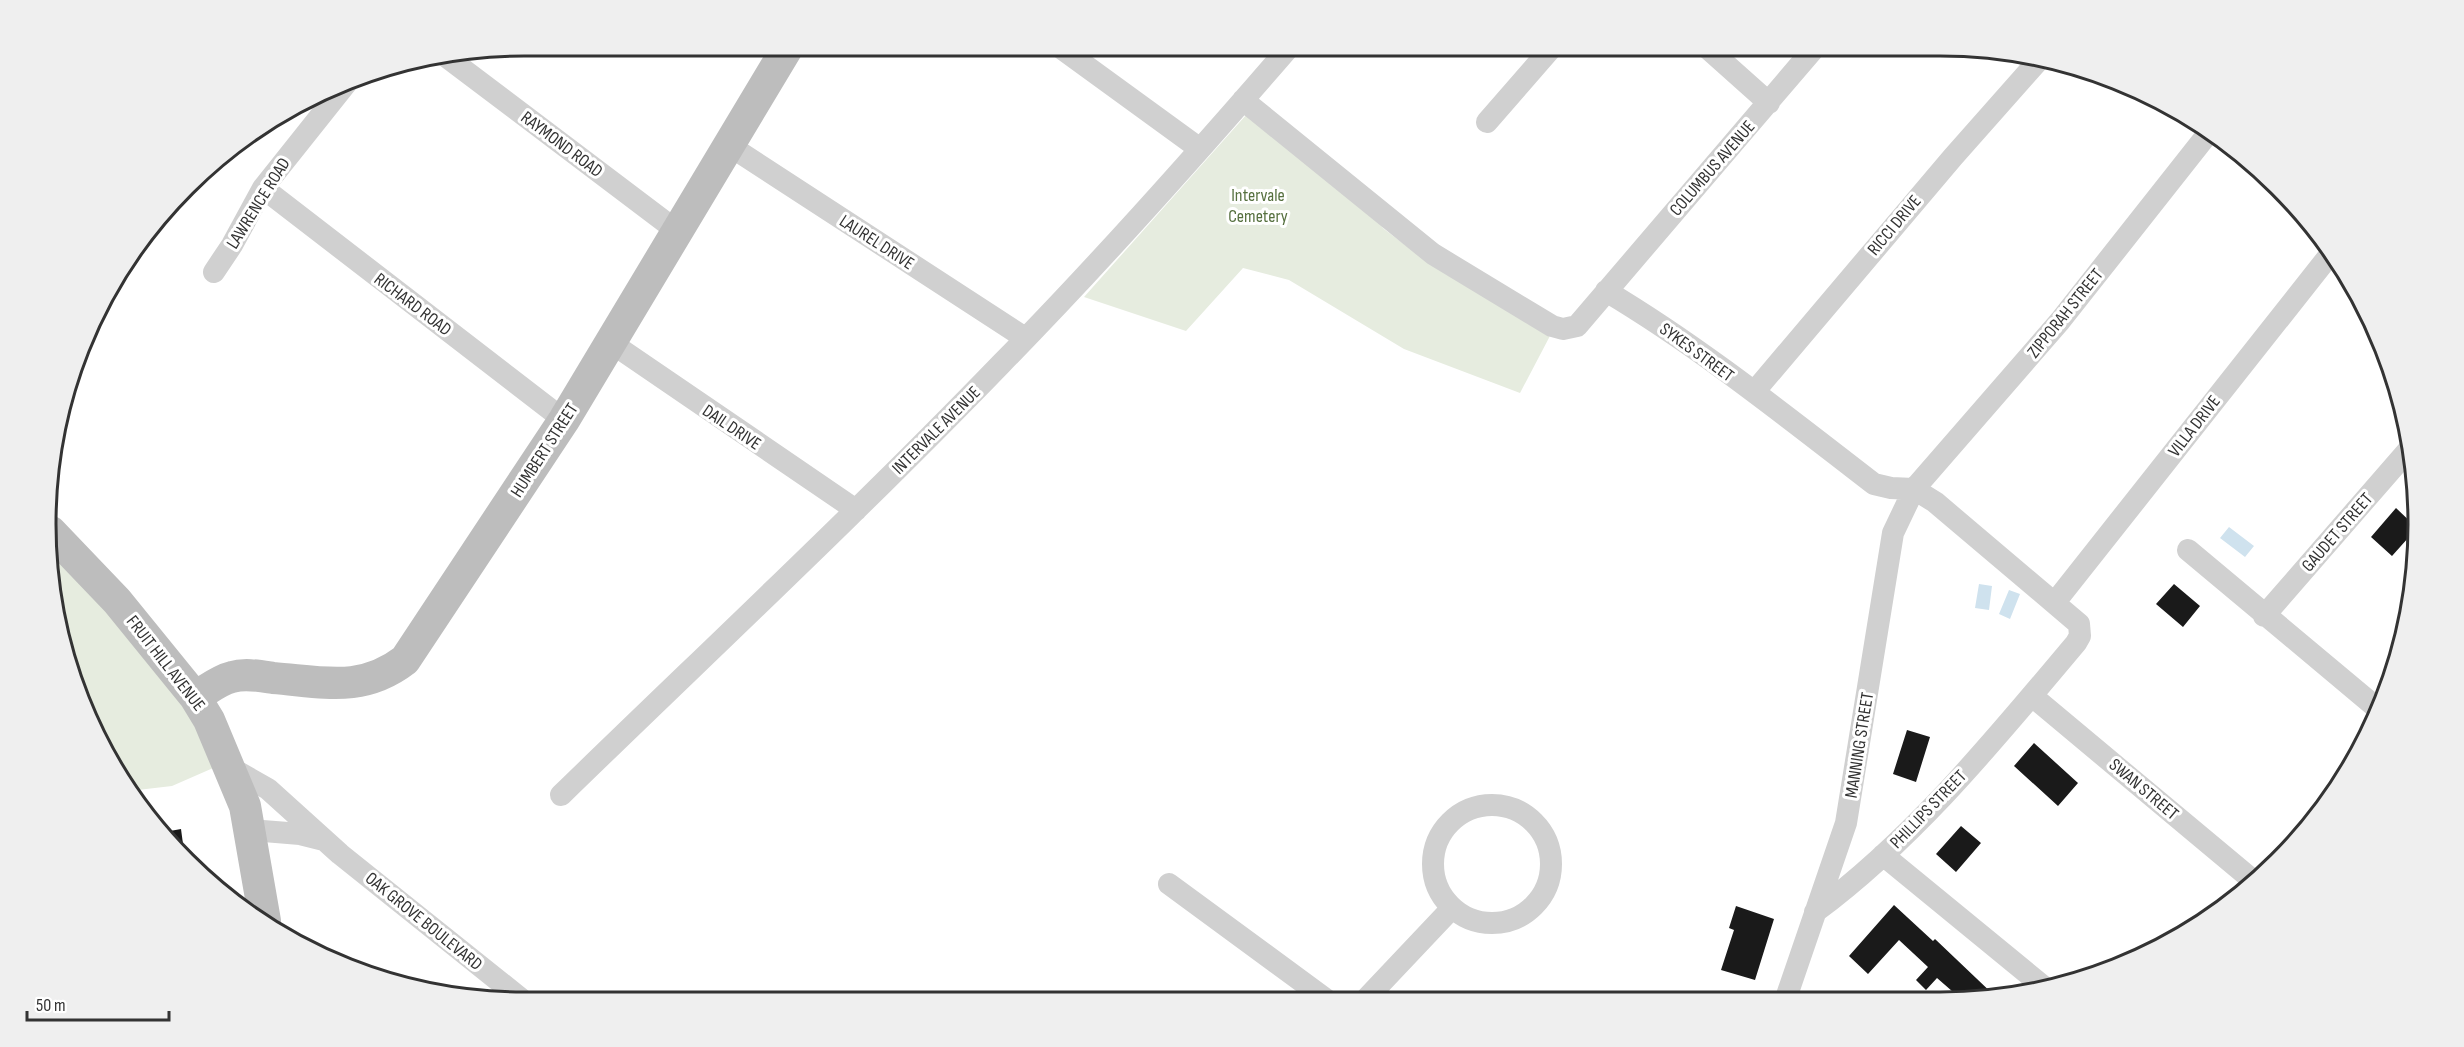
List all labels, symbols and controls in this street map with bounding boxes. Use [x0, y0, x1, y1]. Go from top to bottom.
street label: RAYMOND ROAD [517, 107, 607, 182]
street label: COLUMBUS AVENUE [1665, 116, 1759, 220]
street label: LAWRENCE ROAD [222, 154, 295, 253]
park label: Intervale Cemetery [1228, 185, 1288, 227]
street label: RICCI DRIVE [1863, 191, 1926, 260]
street label: LAUREL DRIVE [835, 210, 918, 274]
street label: ZIPPORAH STREET [2023, 265, 2108, 362]
street label: RICHARD ROAD [370, 269, 455, 340]
street label: SYKES STREET [1656, 318, 1738, 386]
street label: INTERVALE AVENUE [888, 382, 985, 479]
street label: VILLA DRIVE [2164, 391, 2225, 461]
street label: HUMBERT STREET [506, 399, 583, 501]
street label: DAIL DRIVE [699, 400, 765, 455]
street label: GAUDET STREET [2298, 489, 2377, 576]
street label: FRUIT HILL AVENUE [122, 611, 209, 715]
street label: MANNING STREET [1841, 691, 1878, 799]
street label: SWAN STREET [2105, 754, 2183, 824]
street label: PHILLIPS STREET [1886, 766, 1971, 853]
street label: OAK GROVE BOULEVARD [361, 868, 486, 975]
scale bar [27, 984, 170, 1022]
text: 50 m [36, 995, 66, 1016]

